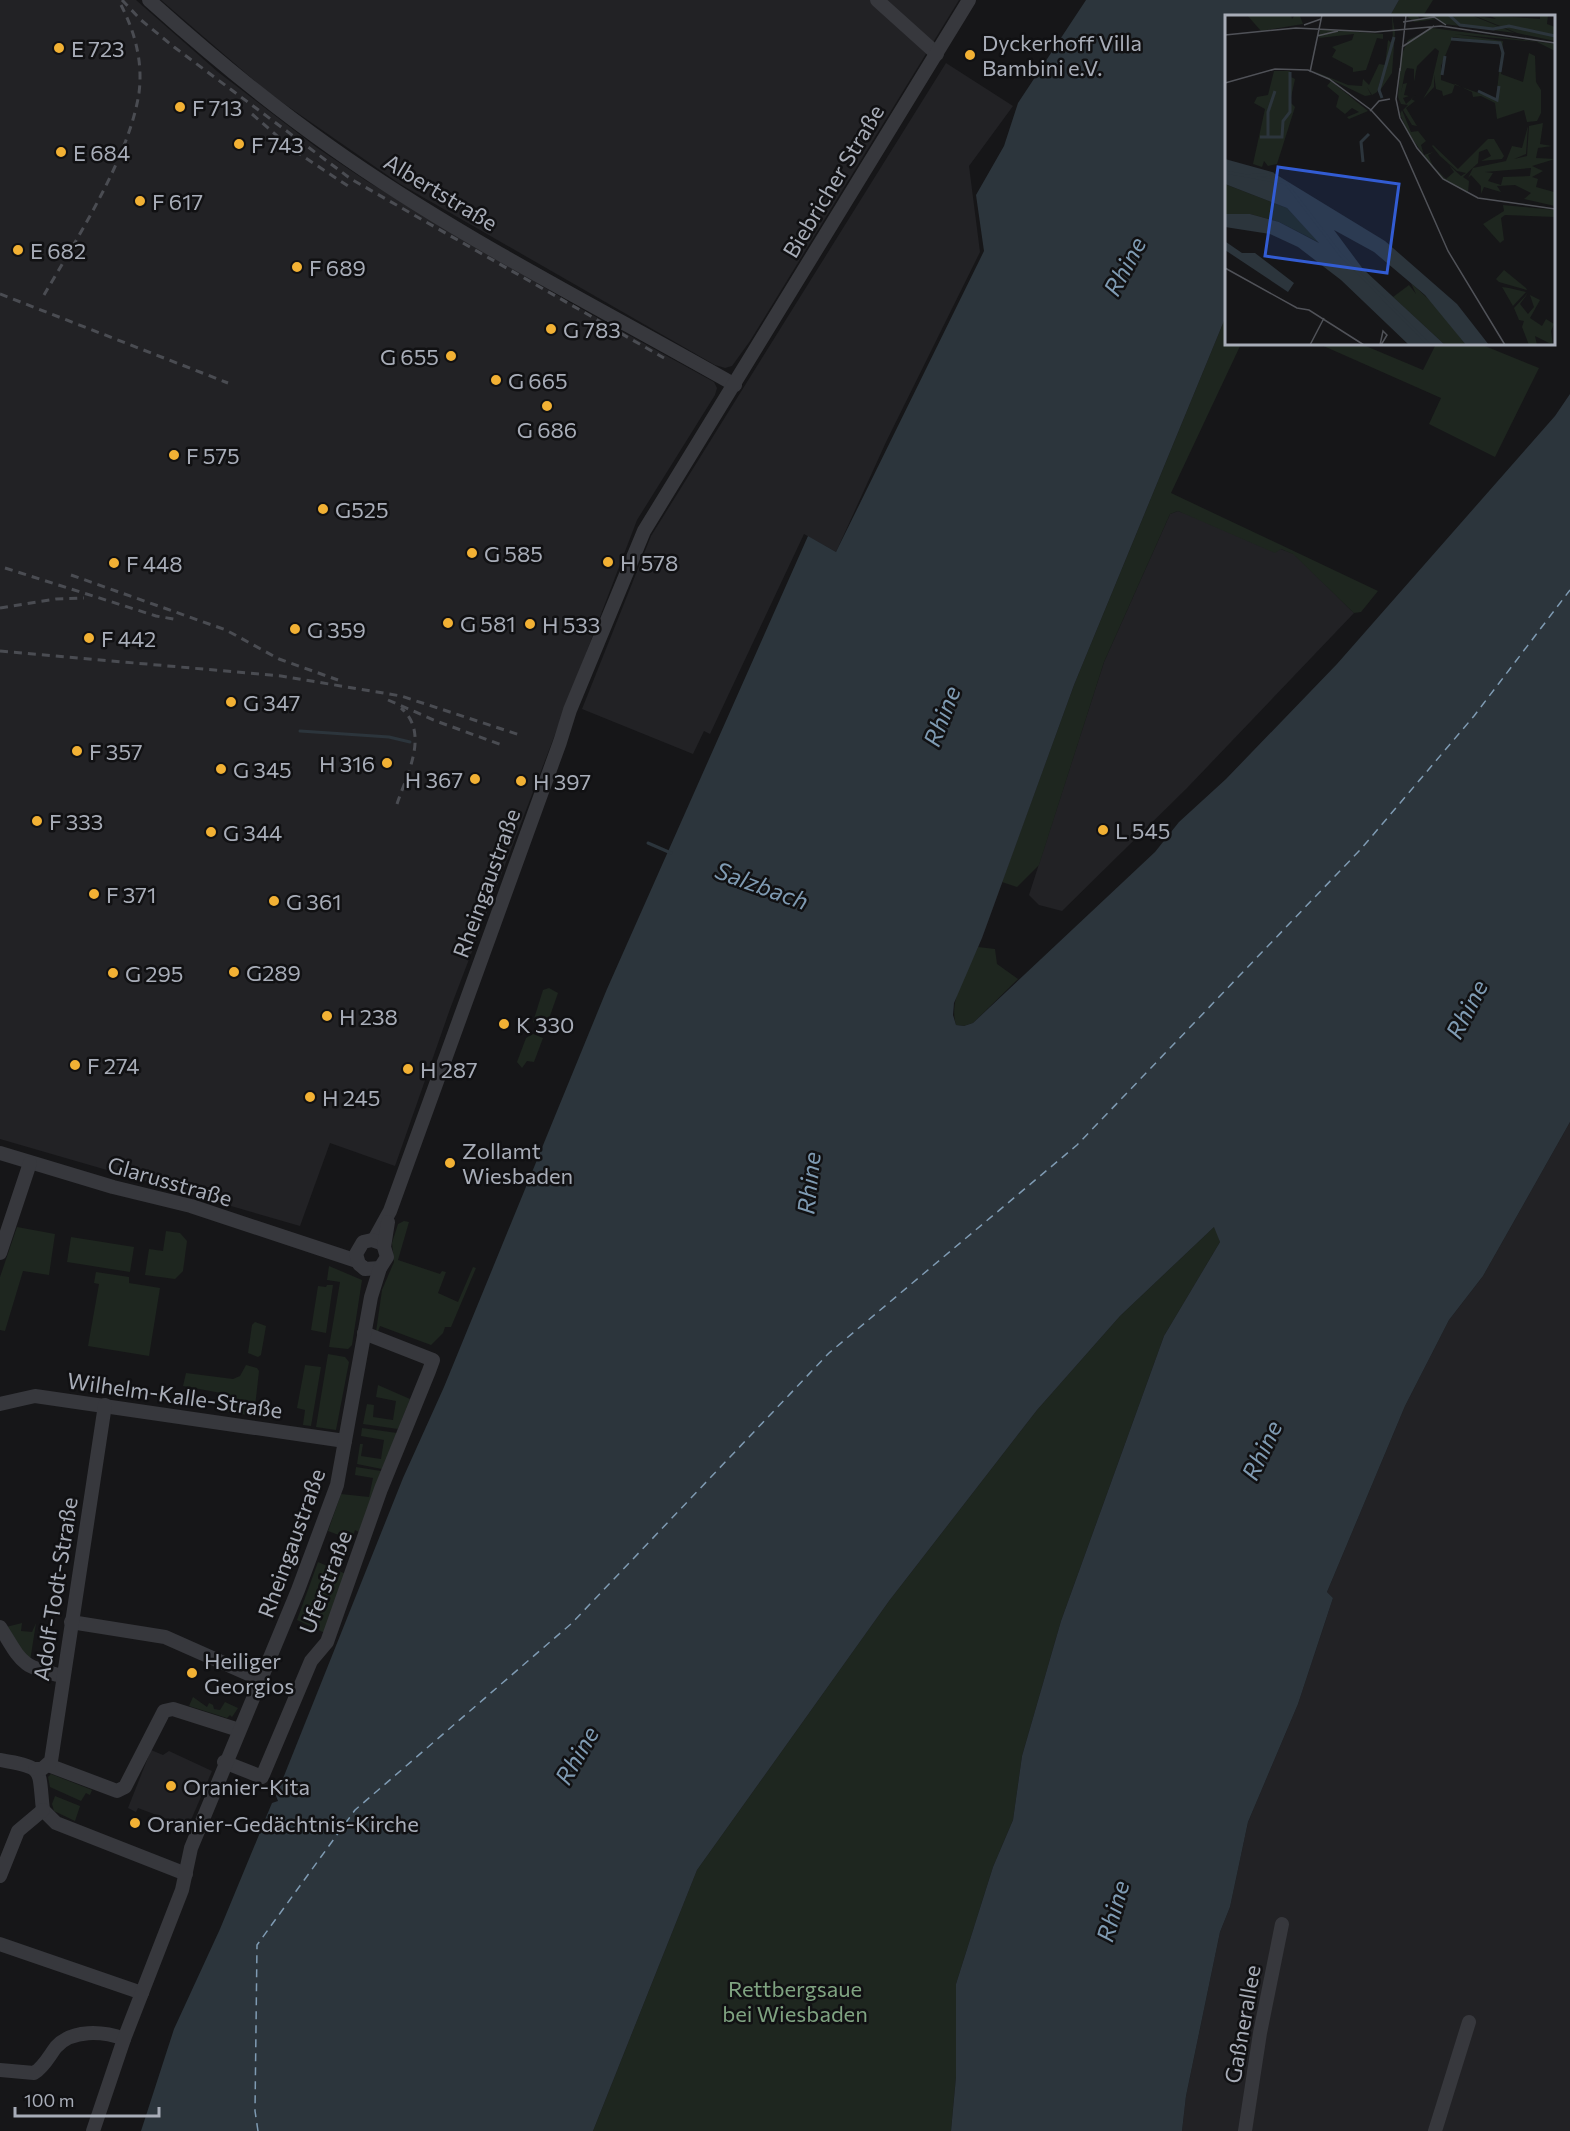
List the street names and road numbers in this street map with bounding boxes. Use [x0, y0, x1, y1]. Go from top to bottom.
street label: Biebricher Straße [777, 100, 889, 262]
street label: Albertstraße [380, 148, 502, 236]
street label: Rheingaustraße [447, 805, 525, 961]
street label: Glarusstraße [105, 1150, 235, 1212]
street label: Wilhelm-Kalle-Straße [66, 1367, 284, 1423]
street label: Rheingaustraße [252, 1465, 330, 1621]
street label: Adolf-Todt-Straße [27, 1495, 83, 1683]
street label: Uferstraße [293, 1527, 357, 1637]
street label: Gaßnerallee [1218, 1963, 1266, 2085]

